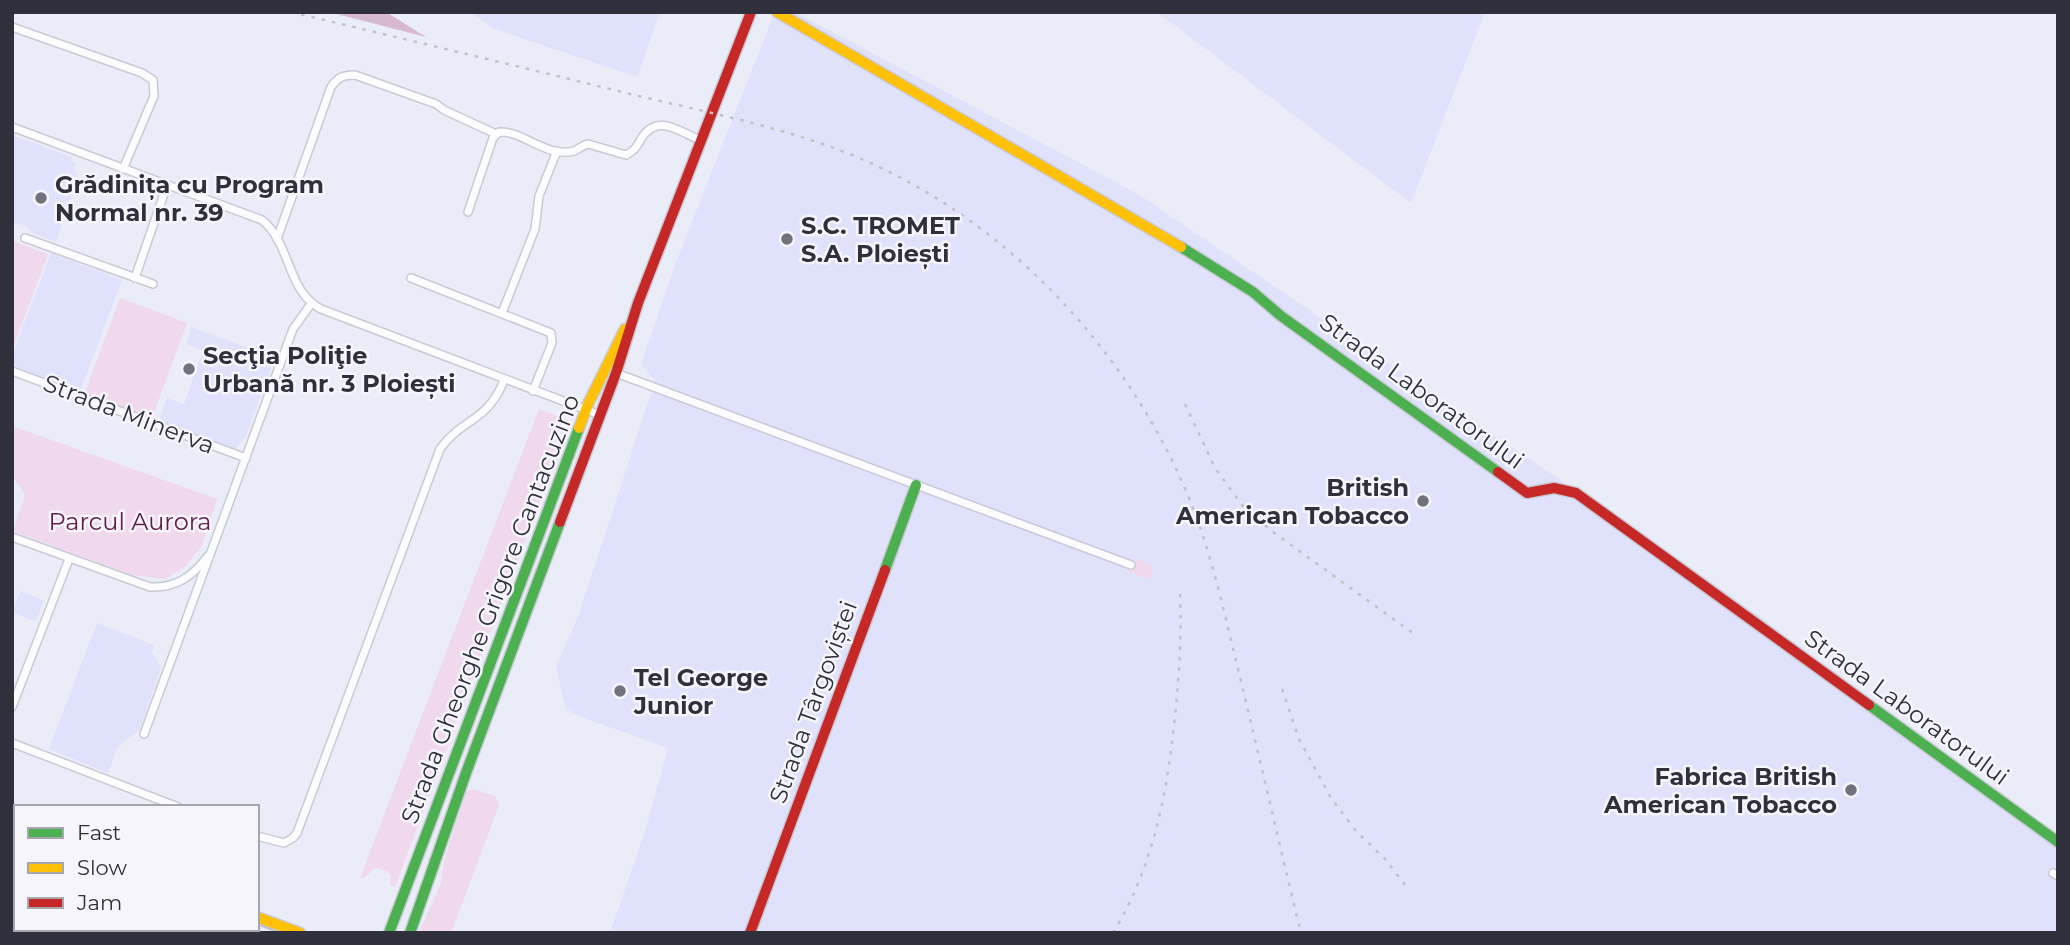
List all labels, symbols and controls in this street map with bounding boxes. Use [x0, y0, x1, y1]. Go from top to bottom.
place label: Grădinița cu Program Normal nr. 39 [55, 170, 324, 227]
marker: Grădinița cu Program Normal nr. 39 [33, 190, 49, 206]
place label: S.C. TROMET S.A. Ploiești [801, 211, 960, 269]
marker: S.C. TROMET S.A. Ploiești [779, 231, 795, 247]
street label: Strada Laboratorului [1314, 307, 1530, 475]
place label: Secţia Poliţie Urbană nr. 3 Ploiești [203, 341, 456, 399]
marker: Secţia Poliţie Urbană nr. 3 Ploiești [181, 361, 197, 377]
street label: Strada Minerva [39, 368, 219, 460]
street label: Strada Gheorghe Grigore Cantacuzino [394, 390, 586, 828]
place label: British American Tobacco [1175, 473, 1409, 530]
marker: British American Tobacco [1415, 493, 1431, 509]
park label: Parcul Aurora [48, 507, 212, 536]
street label: Strada Târgoviștei [763, 597, 863, 807]
street label: Strada Laboratorului [1799, 623, 2015, 791]
place label: Tel George Junior [633, 663, 768, 720]
marker: Tel George Junior [612, 683, 628, 699]
place label: Fabrica British American Tobacco [1603, 762, 1837, 819]
marker: Fabrica British American Tobacco [1843, 782, 1859, 798]
legend [14, 805, 259, 931]
text: Fast [77, 820, 121, 845]
text: Slow [77, 855, 127, 880]
text: Jam [76, 890, 122, 915]

